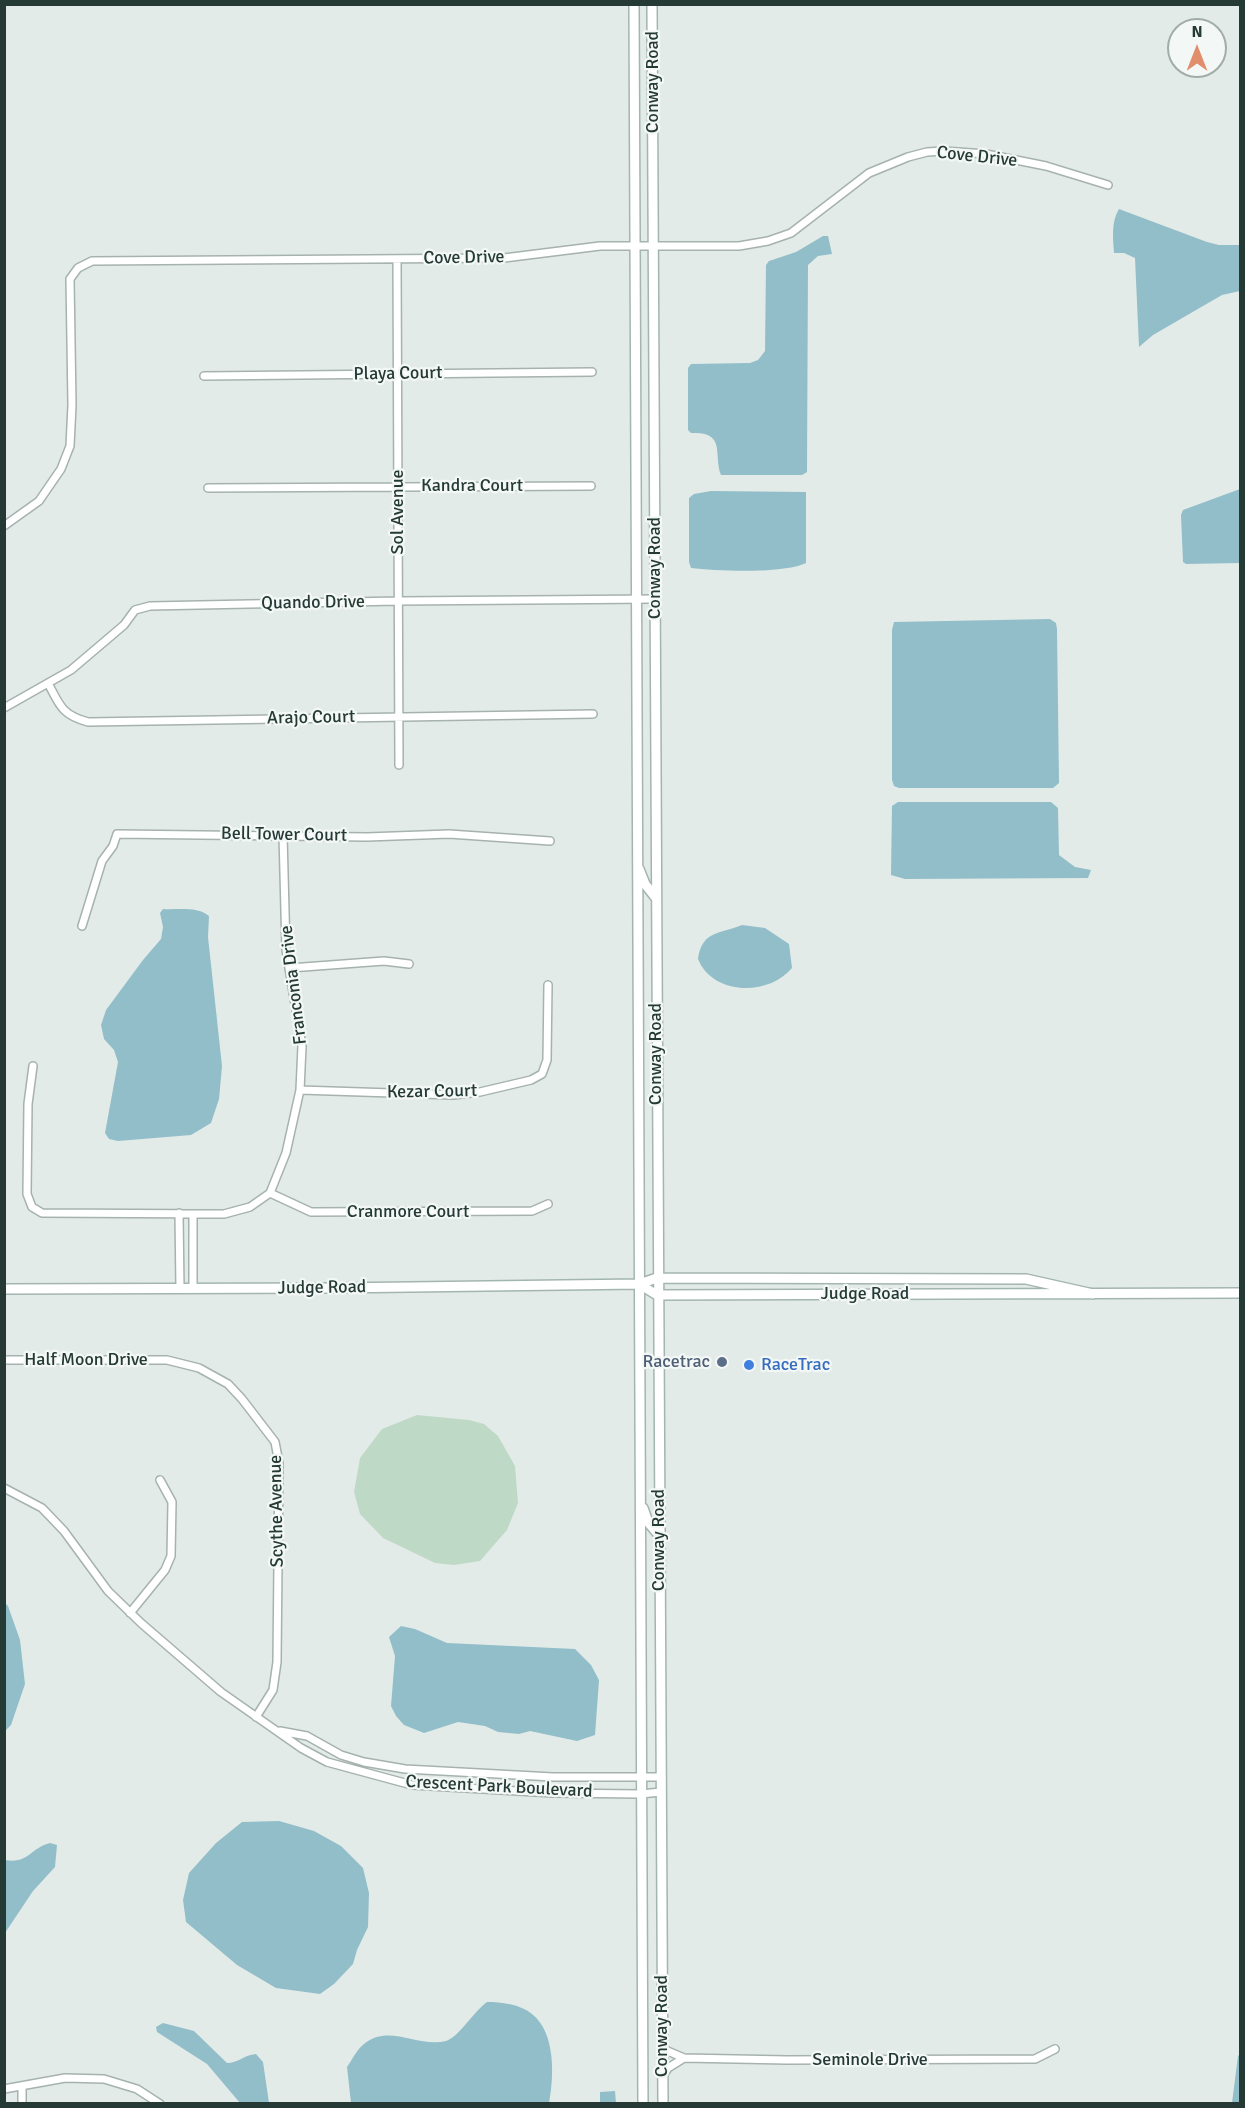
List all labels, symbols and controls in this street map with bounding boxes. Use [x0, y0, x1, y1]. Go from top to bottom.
north arrow [1167, 18, 1227, 78]
text: N [1191, 22, 1203, 42]
street label: Conway Road [642, 31, 664, 133]
street label: Cove Drive [936, 142, 1018, 172]
street label: Cove Drive [423, 246, 505, 270]
street label: Playa Court [353, 362, 443, 386]
street label: Sol Avenue [387, 470, 409, 554]
street label: Kandra Court [421, 475, 523, 497]
street label: Conway Road [644, 517, 666, 619]
street label: Quando Drive [261, 591, 365, 615]
street label: Arajo Court [267, 706, 355, 730]
street label: Bell Tower Court [221, 823, 347, 847]
street label: Franconia Drive [276, 924, 312, 1046]
street label: Conway Road [645, 1003, 667, 1105]
street label: Kezar Court [387, 1080, 477, 1104]
street label: Cranmore Court [347, 1201, 469, 1223]
street label: Judge Road [278, 1276, 366, 1300]
street label: Judge Road [821, 1283, 909, 1305]
street label: Half Moon Drive [24, 1349, 148, 1371]
place label: Racetrac [643, 1351, 710, 1373]
place label: RaceTrac [761, 1354, 830, 1376]
marker: Racetrac [715, 1355, 729, 1369]
marker: RaceTrac [742, 1358, 756, 1372]
street label: Scythe Avenue [265, 1455, 289, 1567]
street label: Conway Road [648, 1489, 670, 1591]
street label: Crescent Park Boulevard [405, 1771, 593, 1803]
street label: Conway Road [651, 1975, 673, 2077]
street label: Seminole Drive [812, 2049, 928, 2071]

